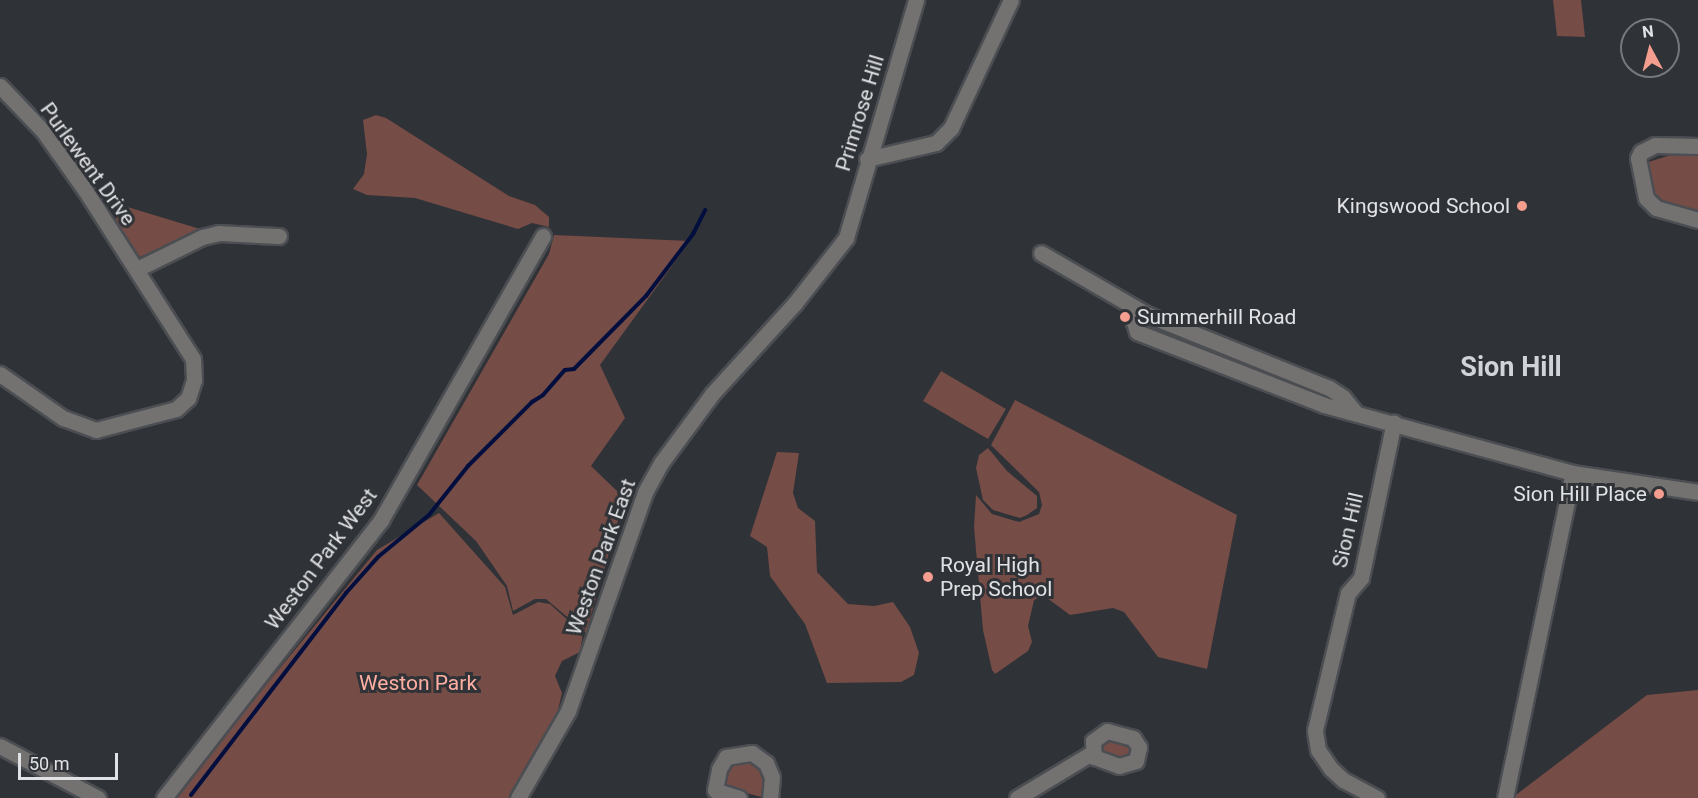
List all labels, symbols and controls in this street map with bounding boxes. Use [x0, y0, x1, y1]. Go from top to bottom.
north arrow [1620, 18, 1680, 78]
text: N [1641, 22, 1655, 42]
street label: Primrose Hill [830, 52, 890, 174]
street label: Purlewent Drive [35, 98, 141, 230]
place label: Kingswood School [1337, 193, 1510, 219]
marker: Kingswood School [1515, 199, 1529, 213]
place label: Summerhill Road [1137, 304, 1296, 330]
marker: Summerhill Road [1118, 310, 1132, 324]
district label: Sion Hill [1460, 352, 1562, 384]
street label: Weston Park East [561, 475, 641, 639]
place label: Sion Hill Place [1513, 481, 1647, 507]
street label: Weston Park West [260, 483, 382, 635]
marker: Sion Hill Place [1652, 487, 1666, 501]
street label: Sion Hill [1327, 490, 1369, 570]
place label: Royal High Prep School [940, 552, 1052, 602]
marker: Royal High Prep School [921, 570, 935, 584]
park label: Weston Park [359, 670, 477, 696]
scale bar [21, 741, 122, 779]
text: 50 m [29, 753, 69, 774]

